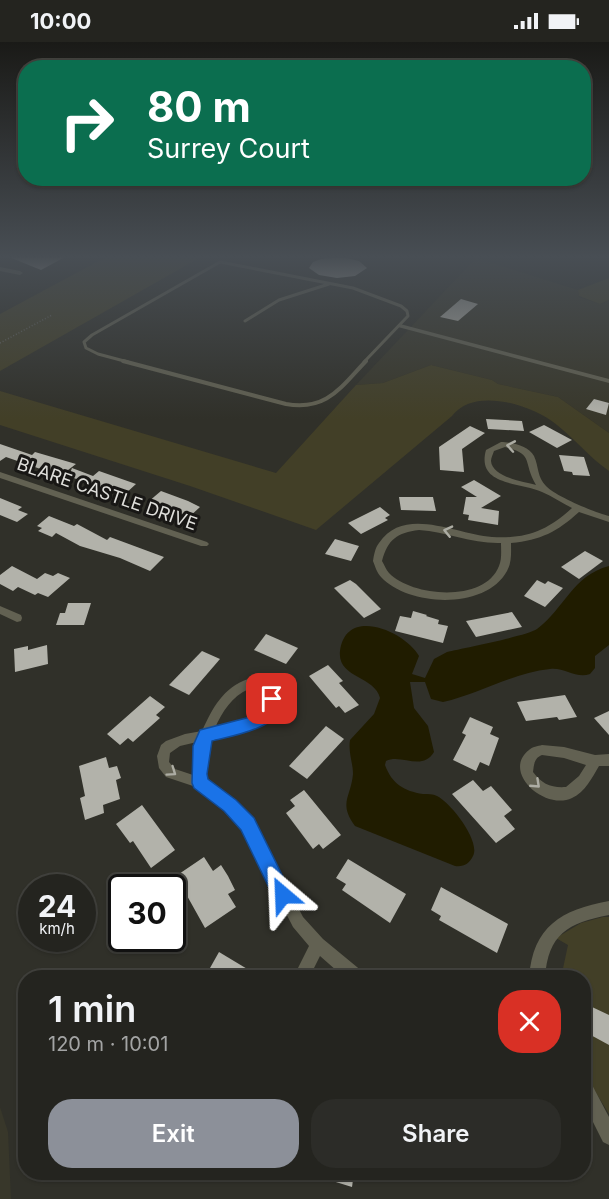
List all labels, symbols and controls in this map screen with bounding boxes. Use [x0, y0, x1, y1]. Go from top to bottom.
text: 10:00 [30, 8, 91, 34]
text: 80 m [147, 81, 251, 132]
icon: right [48, 84, 126, 162]
text: Surrey Court [147, 132, 310, 165]
one-way arrow [506, 441, 516, 453]
street label: BLARE CASTLE DRIVE [14, 453, 200, 534]
one-way arrow [443, 526, 453, 539]
pin [246, 673, 297, 724]
icon: arrive [255, 682, 288, 715]
one-way arrow [166, 765, 177, 776]
one-way arrow [529, 777, 540, 788]
position arrow [251, 863, 315, 927]
speed limit sign: 30 [108, 874, 186, 952]
text: 24 [38, 888, 76, 924]
text: km/h [39, 919, 75, 938]
text: 1 min [48, 987, 136, 1031]
button: close [498, 990, 561, 1053]
text: 120 m · 10:01 [48, 1032, 168, 1056]
button: Exit [48, 1099, 299, 1168]
button: Share [311, 1099, 561, 1168]

